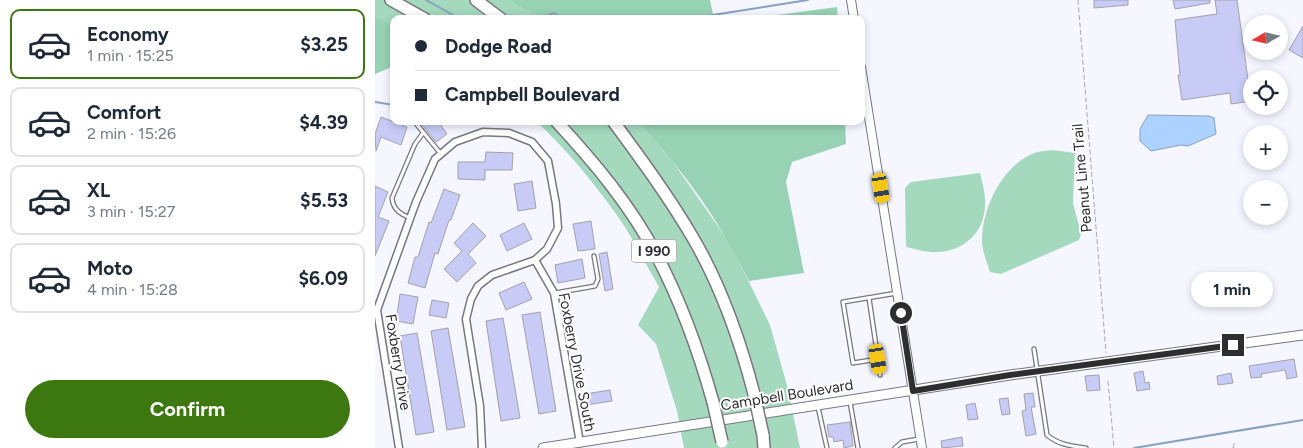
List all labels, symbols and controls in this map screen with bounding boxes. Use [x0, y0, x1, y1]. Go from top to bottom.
north arrow [1243, 15, 1287, 60]
map controls [1243, 15, 1288, 225]
icon: car [27, 22, 72, 67]
text: Economy [87, 23, 169, 46]
text: $3.25 [300, 33, 348, 56]
text: Dodge Road [445, 35, 552, 58]
text: 1 min · 15:25 [87, 46, 174, 65]
button: locate [1243, 70, 1288, 115]
text: Campbell Boulevard [445, 83, 620, 106]
icon: car [27, 100, 72, 145]
text: Comfort [87, 101, 162, 124]
text: $4.39 [299, 111, 348, 134]
street label: Peanut Line Trail [1068, 123, 1096, 233]
text: 2 min · 15:26 [87, 124, 176, 143]
button: + [1243, 125, 1288, 170]
car [871, 172, 890, 204]
icon: car [27, 178, 72, 223]
text: XL [87, 179, 110, 202]
button: − [1243, 180, 1288, 225]
text: $5.53 [300, 189, 348, 212]
text: 3 min · 15:27 [87, 202, 175, 221]
road number: I 990 [631, 240, 677, 262]
icon: car [27, 256, 72, 301]
text: Moto [87, 257, 133, 280]
text: $6.09 [298, 267, 348, 290]
callout: 1 min [1192, 272, 1274, 308]
text: 4 min · 15:28 [87, 280, 178, 299]
text: 1 min [1213, 280, 1251, 299]
street label: Foxberry Drive South [555, 291, 599, 433]
route start [890, 302, 912, 324]
street label: Foxberry Drive [382, 313, 414, 411]
route end [1222, 334, 1244, 356]
car [868, 343, 887, 375]
street label: Campbell Boulevard [719, 376, 855, 414]
button: Confirm [25, 380, 350, 438]

